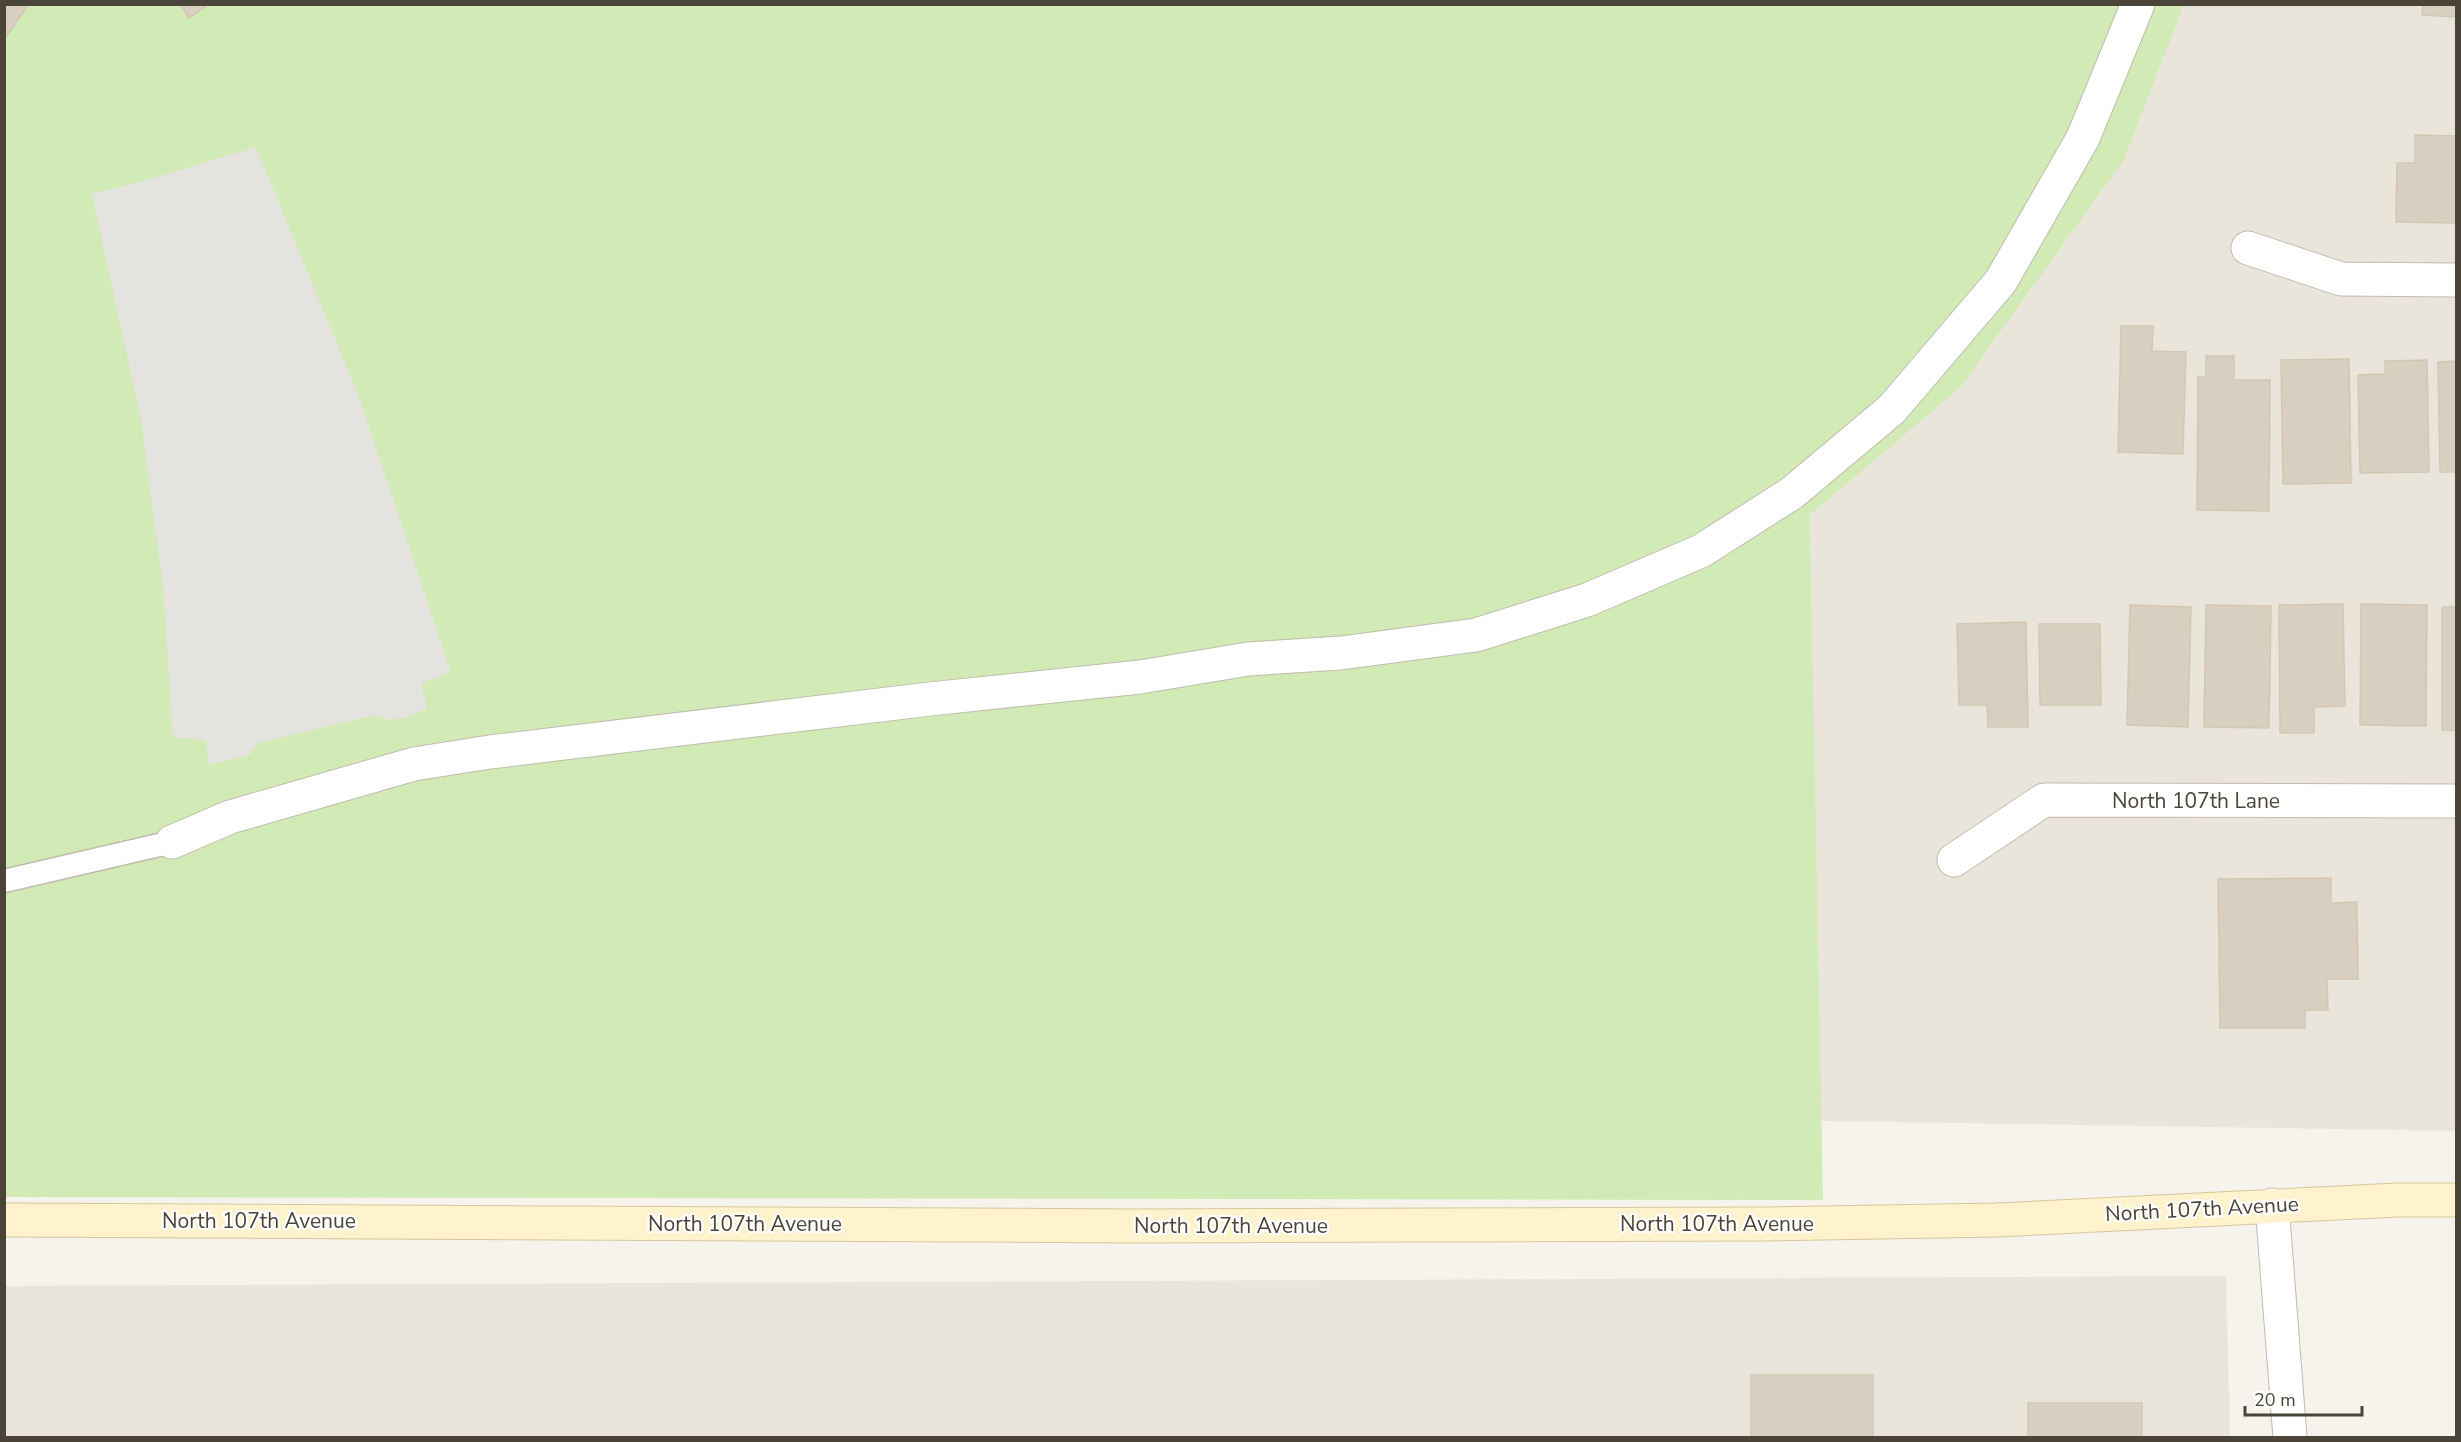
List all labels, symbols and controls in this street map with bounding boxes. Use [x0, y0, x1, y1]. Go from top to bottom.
street label: North 107th Lane [2112, 787, 2280, 815]
street label: North 107th Avenue [2104, 1190, 2300, 1228]
street label: North 107th Avenue [162, 1207, 356, 1235]
street label: North 107th Avenue [648, 1210, 842, 1238]
street label: North 107th Avenue [1620, 1210, 1814, 1238]
street label: North 107th Avenue [1134, 1212, 1328, 1240]
scale bar [2245, 1379, 2362, 1417]
text: 20 m [2254, 1388, 2296, 1412]

